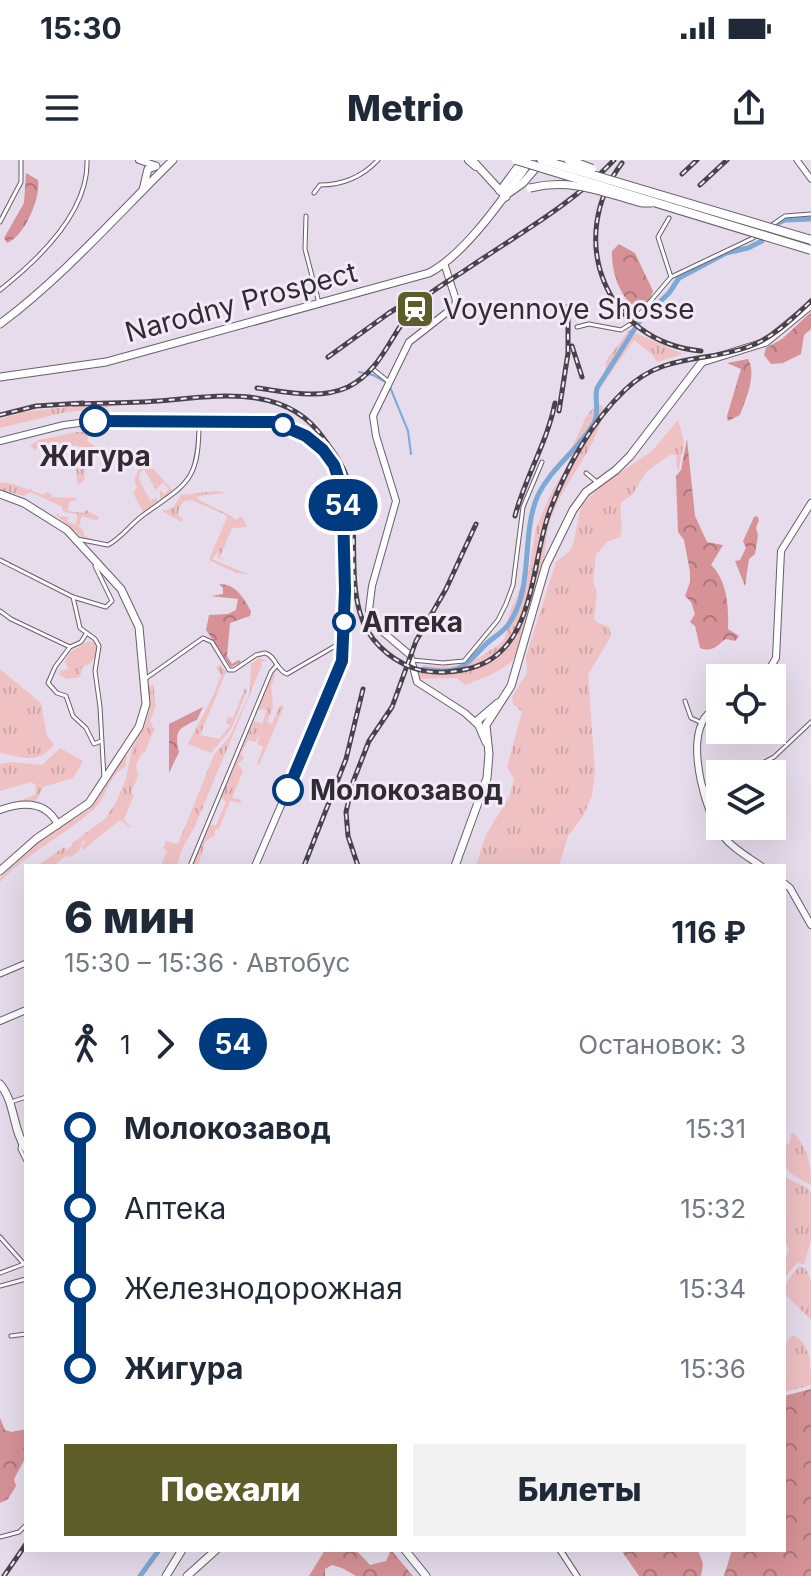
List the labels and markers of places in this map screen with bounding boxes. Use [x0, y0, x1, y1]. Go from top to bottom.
station icon: Voyennoye Shosse [394, 288, 436, 330]
place label: Voyennoye Shosse [443, 292, 695, 326]
marker: Жигура [80, 406, 110, 436]
unlabelled marker [272, 414, 294, 436]
place label: Жигура [39, 439, 151, 473]
place label: Аптека [362, 605, 463, 639]
marker: Аптека [333, 611, 355, 633]
place label: Молокозавод [310, 773, 503, 807]
marker: Молокозавод [273, 775, 303, 805]

